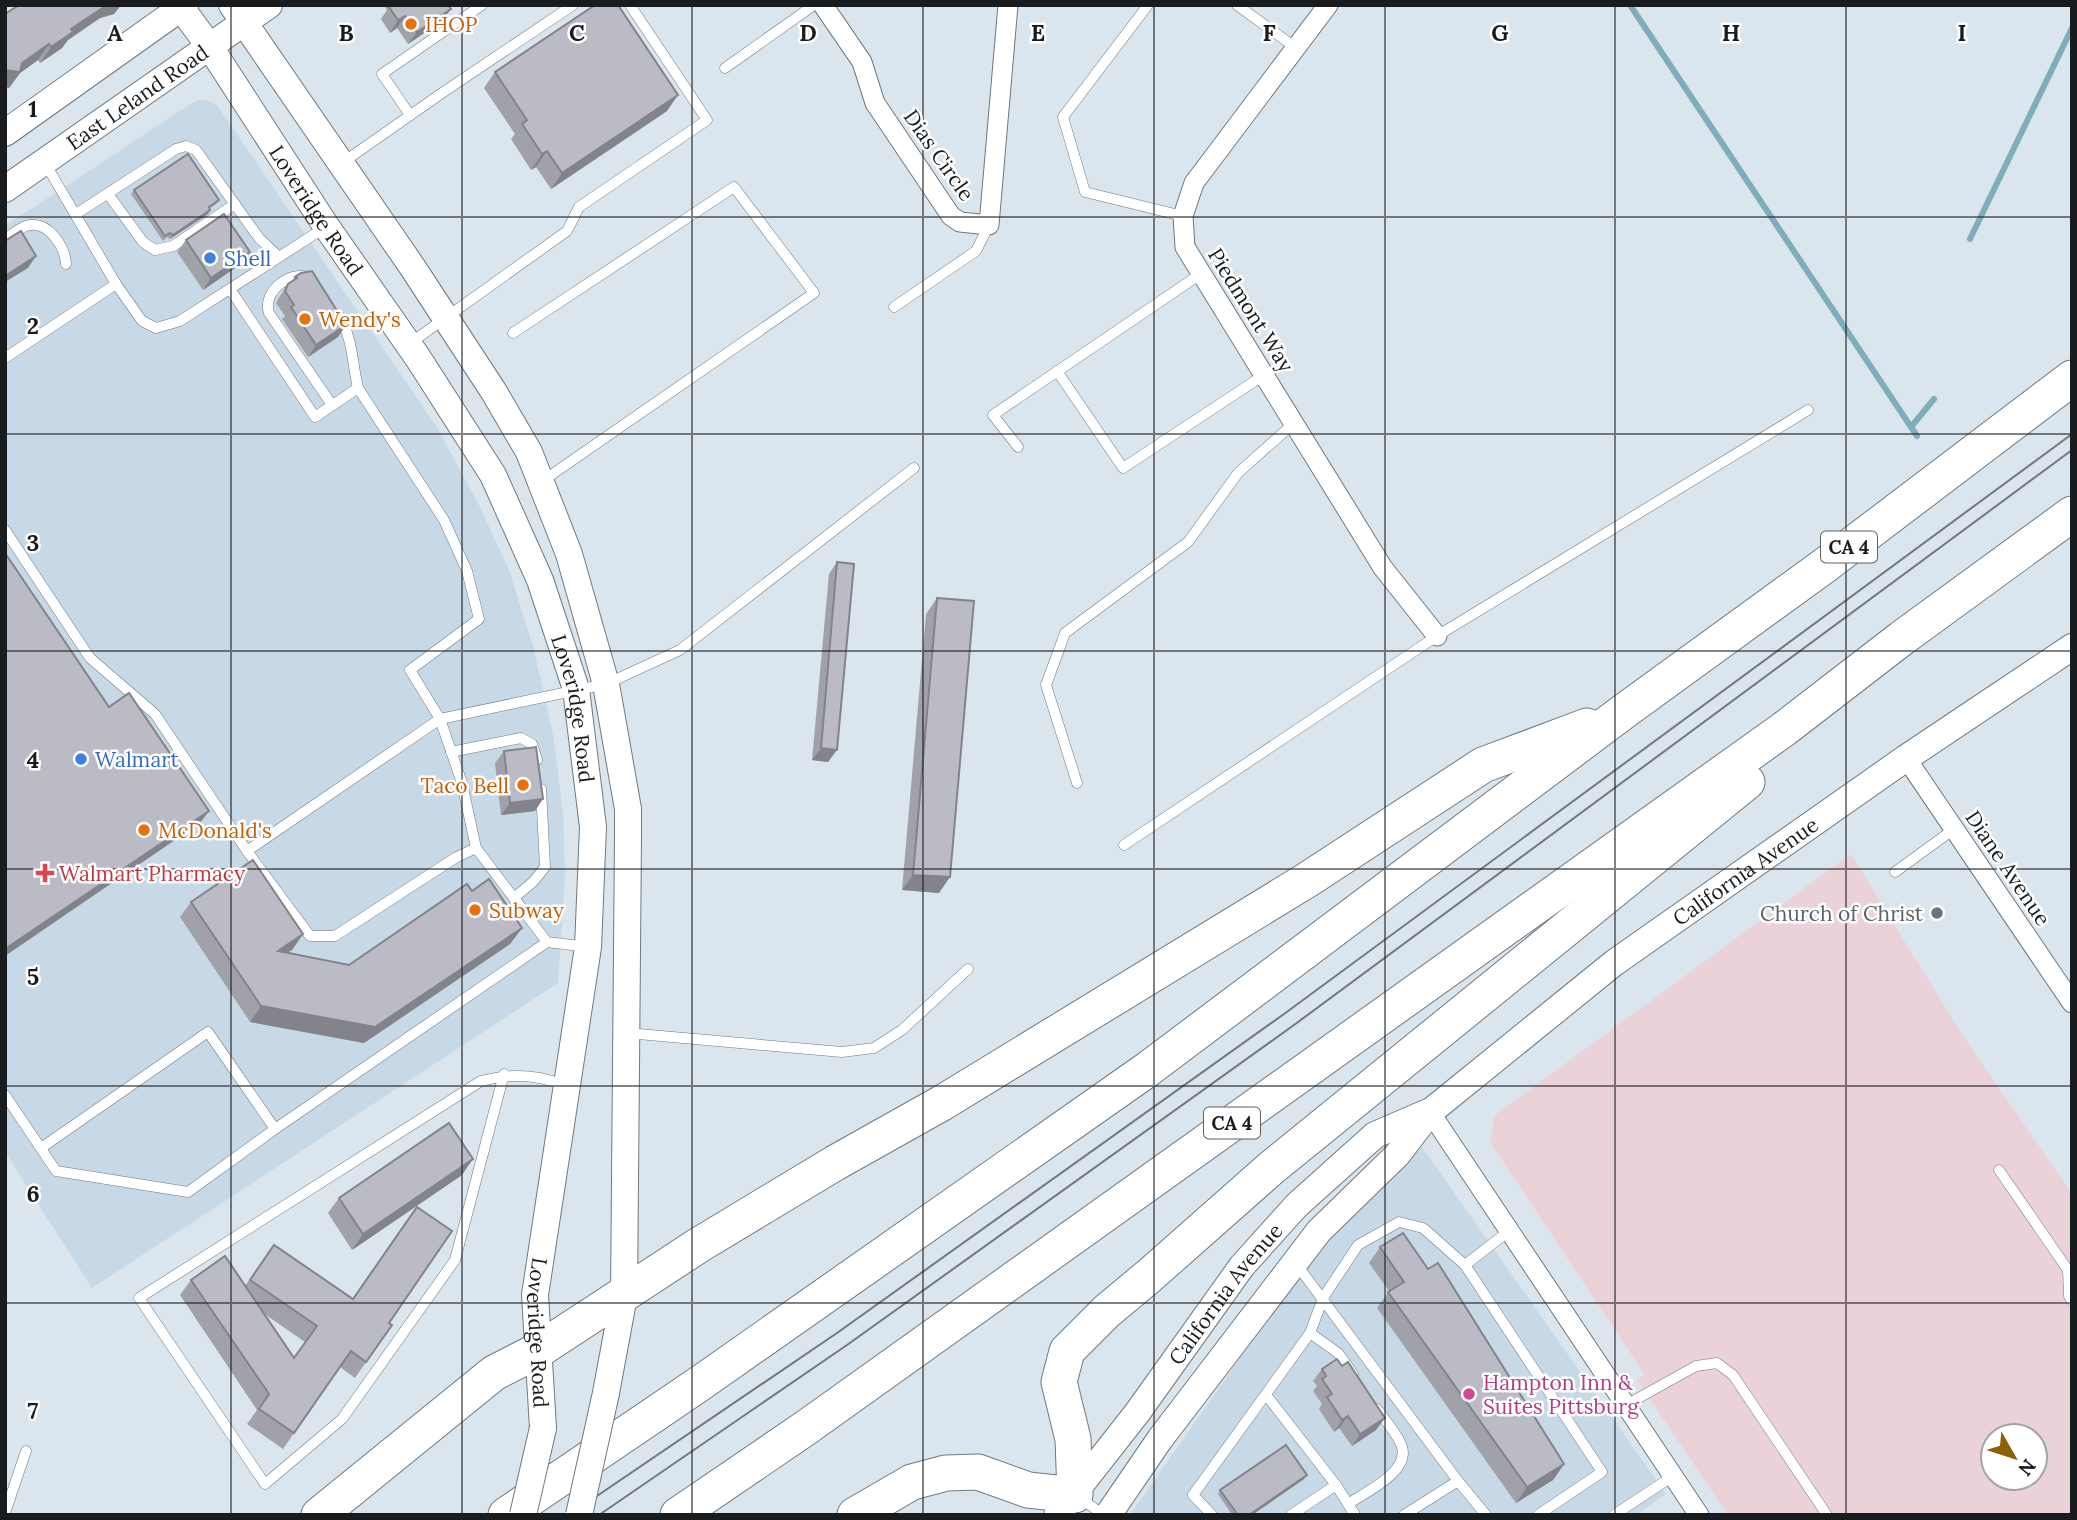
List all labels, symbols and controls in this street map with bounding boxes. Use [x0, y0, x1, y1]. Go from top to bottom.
place label: IHOP [425, 11, 478, 38]
marker: IHOP [403, 16, 419, 32]
text: A [107, 18, 123, 47]
text: B [338, 18, 354, 47]
text: C [569, 18, 585, 47]
text: D [799, 18, 817, 47]
text: E [1031, 18, 1045, 47]
text: F [1262, 18, 1276, 47]
text: G [1491, 18, 1509, 47]
text: H [1722, 18, 1740, 47]
text: I [1958, 18, 1966, 47]
street label: East Leland Road [61, 38, 213, 156]
text: 1 [28, 94, 38, 123]
street label: Dias Circle [898, 104, 980, 206]
street label: Loveridge Road [264, 140, 370, 280]
street label: Piedmont Way [1202, 243, 1300, 377]
place label: Shell [224, 245, 271, 272]
marker: Shell [202, 250, 218, 266]
place label: Wendy's [319, 306, 401, 333]
text: 2 [27, 311, 39, 340]
marker: Wendy's [297, 311, 313, 327]
text: 3 [27, 528, 39, 557]
road number: CA 4 [1821, 532, 1877, 562]
street label: Loveridge Road [545, 631, 601, 784]
text: 4 [27, 745, 39, 774]
place label: Walmart [95, 746, 179, 773]
marker: Walmart [73, 751, 89, 767]
place label: Taco Bell [420, 772, 509, 799]
marker: Taco Bell [515, 777, 531, 793]
street label: Diane Avenue [1960, 805, 2056, 931]
street label: California Avenue [1667, 811, 1823, 931]
place label: McDonald's [158, 817, 272, 844]
marker: McDonald's [136, 822, 152, 838]
place label: Walmart Pharmacy [59, 860, 245, 887]
marker: Walmart Pharmacy [37, 865, 53, 881]
place label: Subway [489, 897, 564, 924]
place label: Church of Christ [1760, 900, 1924, 927]
marker: Subway [467, 902, 483, 918]
marker: Church of Christ [1929, 905, 1945, 921]
text: 5 [27, 962, 39, 991]
road number: CA 4 [1204, 1107, 1260, 1138]
text: 6 [26, 1179, 40, 1208]
street label: California Avenue [1162, 1217, 1288, 1370]
street label: Loveridge Road [521, 1256, 555, 1409]
place label: Hampton Inn & Suites Pittsburg [1483, 1369, 1639, 1420]
marker: Hampton Inn & Suites Pittsburg [1461, 1386, 1477, 1402]
text: 7 [28, 1396, 39, 1425]
north arrow [1979, 1422, 2049, 1492]
text: N [2013, 1454, 2041, 1481]

